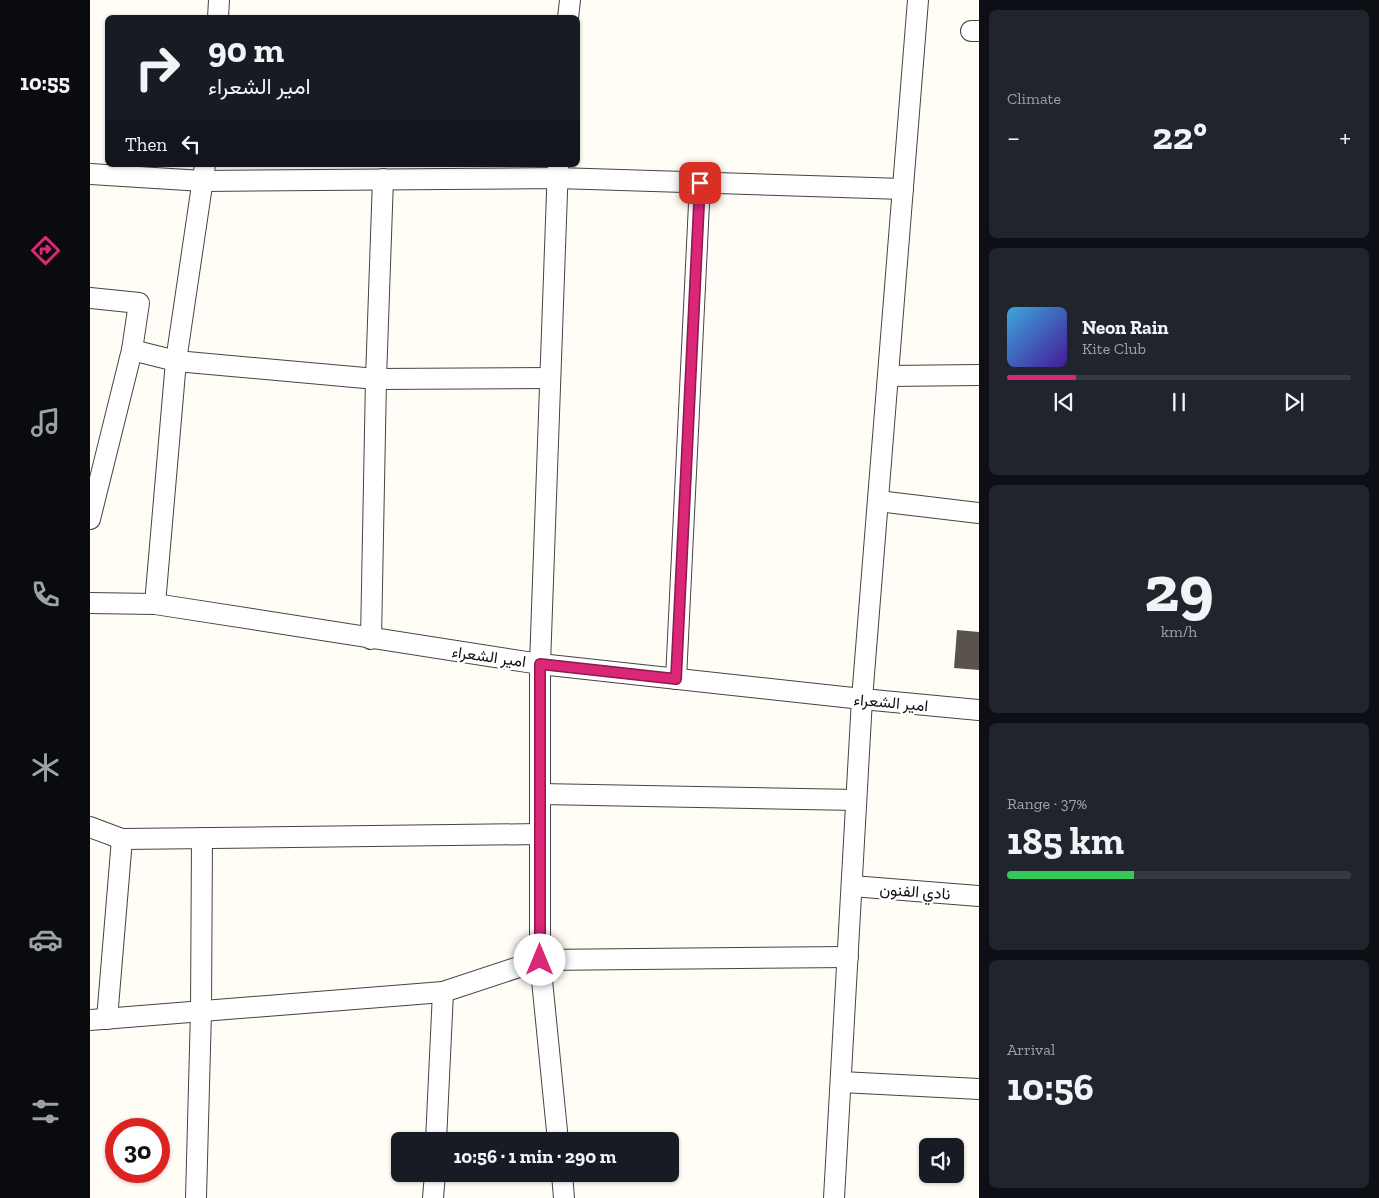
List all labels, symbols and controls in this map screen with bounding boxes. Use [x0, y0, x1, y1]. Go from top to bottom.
text: 90 m [208, 29, 284, 71]
icon: right [125, 35, 190, 100]
text: 10:55 [20, 69, 70, 96]
text: امير الشعراء [208, 73, 311, 100]
text: Climate [1007, 89, 1061, 108]
text: 22° [1152, 113, 1207, 159]
text: − [1007, 121, 1020, 154]
text: + [1339, 121, 1351, 154]
icon: left [177, 130, 205, 158]
text: Then [125, 133, 167, 156]
pin [679, 162, 721, 204]
icon: arrive [686, 169, 714, 197]
icon: directions [28, 233, 63, 268]
text: Neon Rain [1082, 316, 1169, 339]
text: Kite Club [1082, 339, 1146, 358]
icon: previous [1050, 388, 1078, 416]
icon: pause [1165, 388, 1193, 416]
icon: next [1280, 388, 1308, 416]
icon: music [28, 405, 63, 440]
text: 29 [1144, 550, 1214, 628]
icon: phone [28, 577, 63, 612]
text: km/h [1161, 622, 1197, 641]
street label: امير الشعراء [450, 642, 527, 672]
street label: امير الشعراء [853, 690, 929, 716]
icon: climate [28, 750, 63, 785]
text: Range · 37% [1007, 794, 1087, 813]
text: 185 km [1007, 818, 1124, 864]
street label: نادي الفنون [879, 880, 951, 907]
icon: car [28, 922, 63, 957]
position arrow [513, 933, 565, 985]
text: Arrival [1007, 1040, 1055, 1059]
text: 10:56 [1007, 1064, 1094, 1110]
icon: filters [28, 1094, 63, 1129]
speed limit sign: 30 [105, 1118, 170, 1183]
map controls [919, 1138, 964, 1183]
button: sound [919, 1138, 964, 1183]
text: 10:56 · 1 min · 290 m [454, 1145, 616, 1168]

